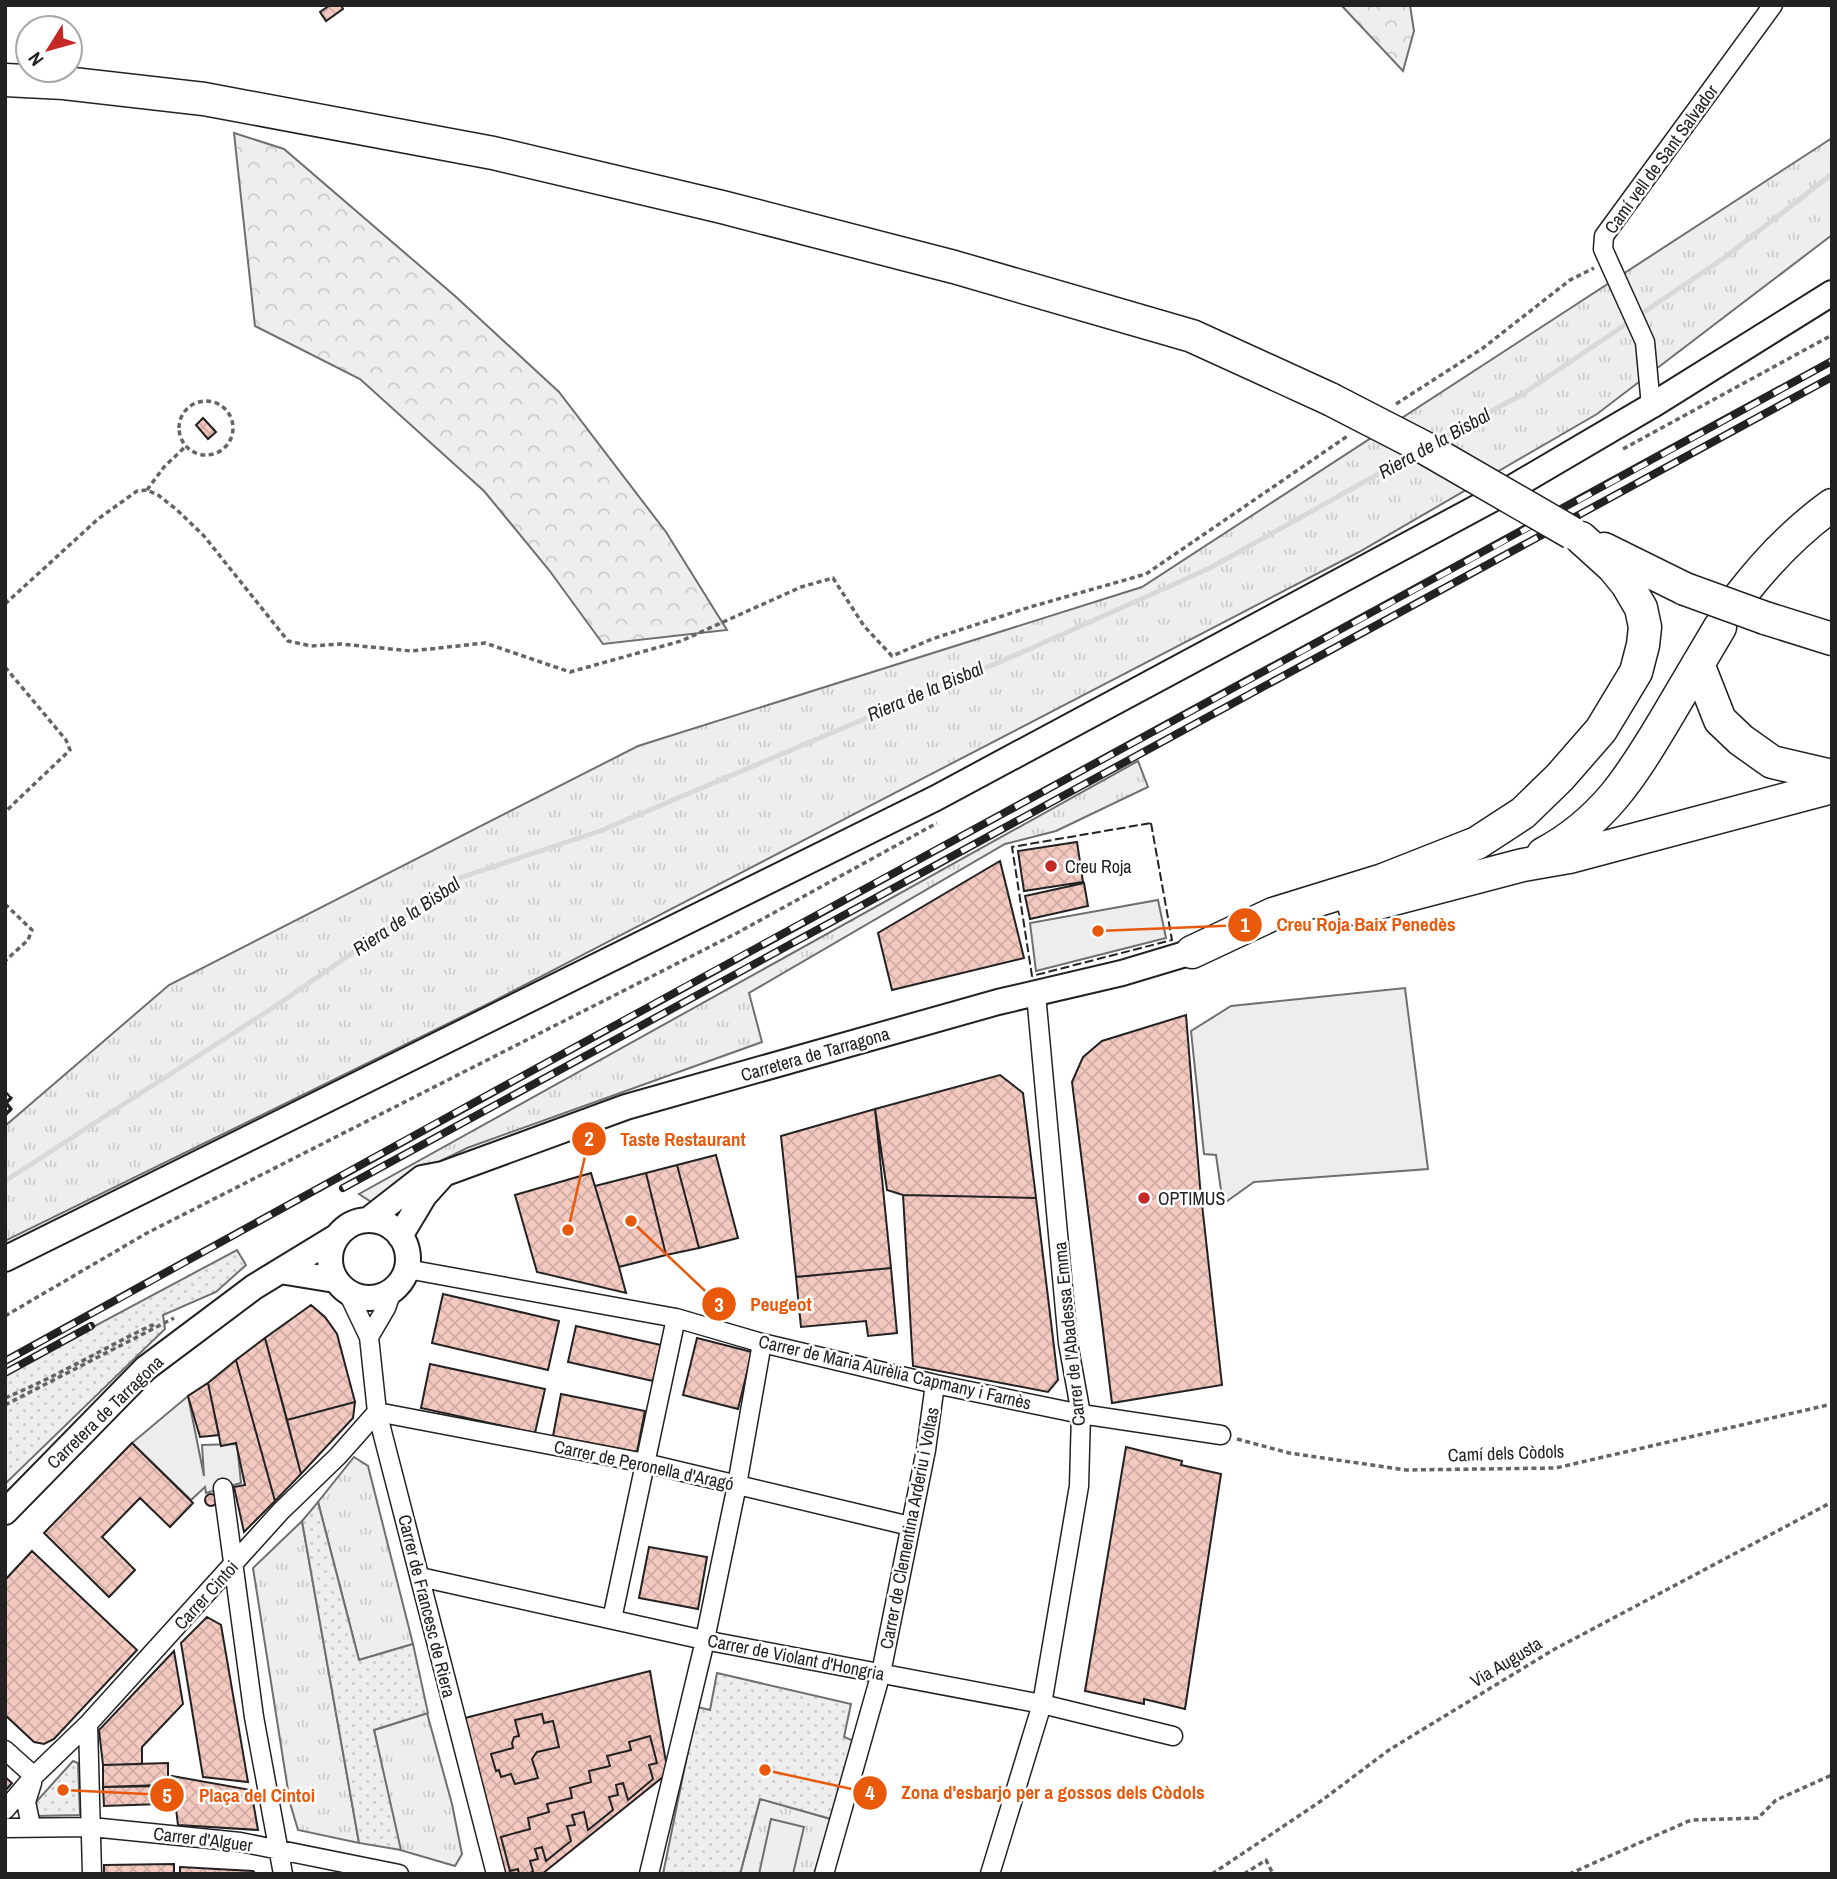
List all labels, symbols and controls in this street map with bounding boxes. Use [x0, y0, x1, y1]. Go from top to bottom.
north arrow [14, 14, 84, 84]
text: N [22, 47, 49, 72]
street label: Camí vell de Sant Salvador [1598, 79, 1724, 239]
water label: Riera de la Bisbal [1374, 401, 1495, 484]
water label: Riera de la Bisbal [863, 655, 988, 727]
place label: Creu Roja [1065, 854, 1131, 879]
marker: Creu Roja [1043, 858, 1059, 874]
water label: Riera de la Bisbal [347, 870, 465, 961]
callout: Creu Roja Baix Penedès [1227, 905, 1470, 945]
text: 1 [1240, 910, 1250, 939]
text: Creu Roja Baix Penedès [1276, 911, 1456, 937]
street label: Carretera de Tarragona [738, 1021, 892, 1087]
callout: Taste Restaurant [572, 1119, 760, 1159]
text: 2 [584, 1124, 594, 1153]
text: Taste Restaurant [620, 1126, 746, 1152]
place label: OPTIMUS [1158, 1186, 1225, 1211]
marker: OPTIMUS [1136, 1190, 1152, 1206]
street label: Carrer de l'Abadessa Emma [1047, 1241, 1091, 1427]
callout: Peugeot [701, 1284, 826, 1324]
text: 3 [714, 1290, 724, 1319]
text: Peugeot [750, 1291, 812, 1317]
street label: Carrer de Maria Aurèlia Capmany i Farnès [756, 1328, 1034, 1416]
street label: Carretera de Tarragona [41, 1350, 169, 1474]
street label: Carrer de Clementina Arderiu i Voltas [873, 1405, 945, 1651]
street label: Carrer de Peronella d'Aragó [552, 1434, 736, 1496]
street label: Camí dels Còdols [1447, 1438, 1565, 1468]
street label: Carrer de Francesc de Riera [392, 1512, 462, 1700]
street label: Carrer Cintoi [168, 1555, 244, 1635]
street label: Carrer de Violant d'Hongria [705, 1628, 887, 1686]
street label: Via Augusta [1466, 1631, 1546, 1693]
callout: Zona d'esbarjo per a gossos dels Còdols [853, 1773, 1219, 1813]
callout: Plaça del Cintoi [150, 1775, 329, 1815]
text: 4 [865, 1778, 875, 1807]
text: Zona d'esbarjo per a gossos dels Còdols [901, 1779, 1205, 1805]
text: 5 [162, 1781, 172, 1810]
text: Plaça del Cintoi [199, 1782, 315, 1808]
street label: Carrer d'Alguer [152, 1821, 254, 1857]

